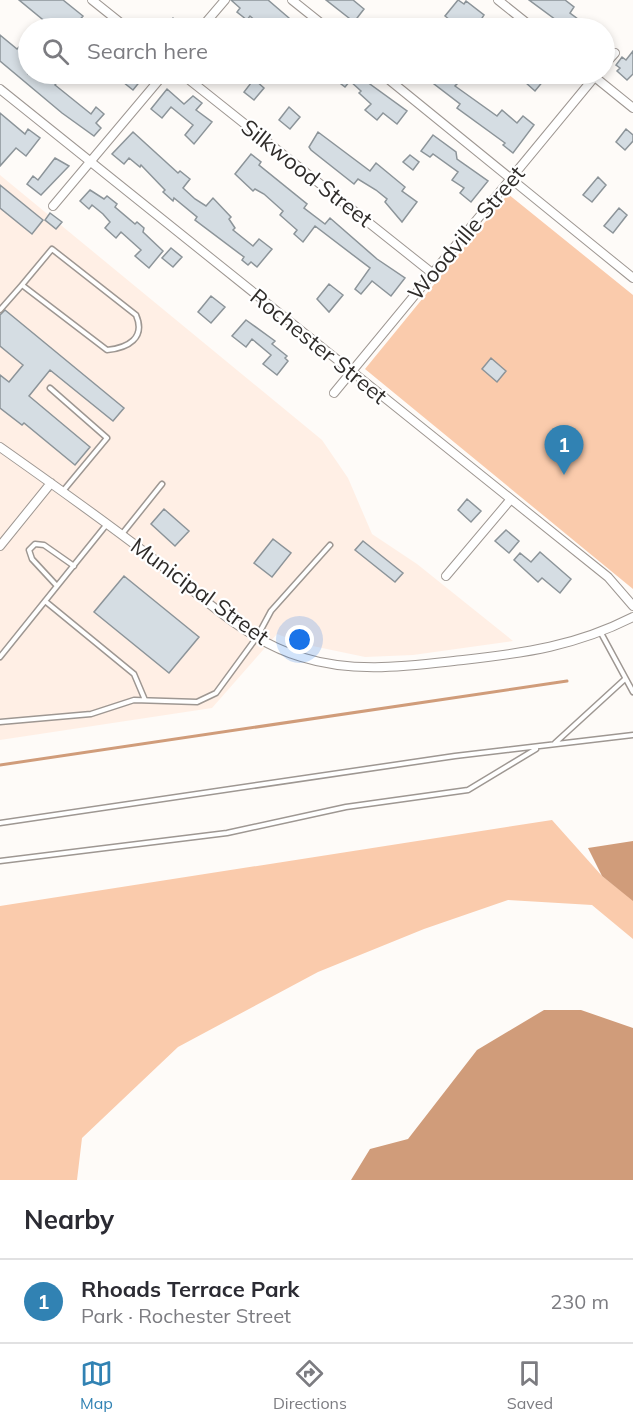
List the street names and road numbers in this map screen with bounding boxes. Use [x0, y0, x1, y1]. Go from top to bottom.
street label: Silkwood Street [236, 113, 379, 233]
street label: Woodville Street [401, 160, 531, 306]
street label: Rochester Street [245, 282, 393, 410]
street label: Municipal Street [125, 531, 275, 651]

